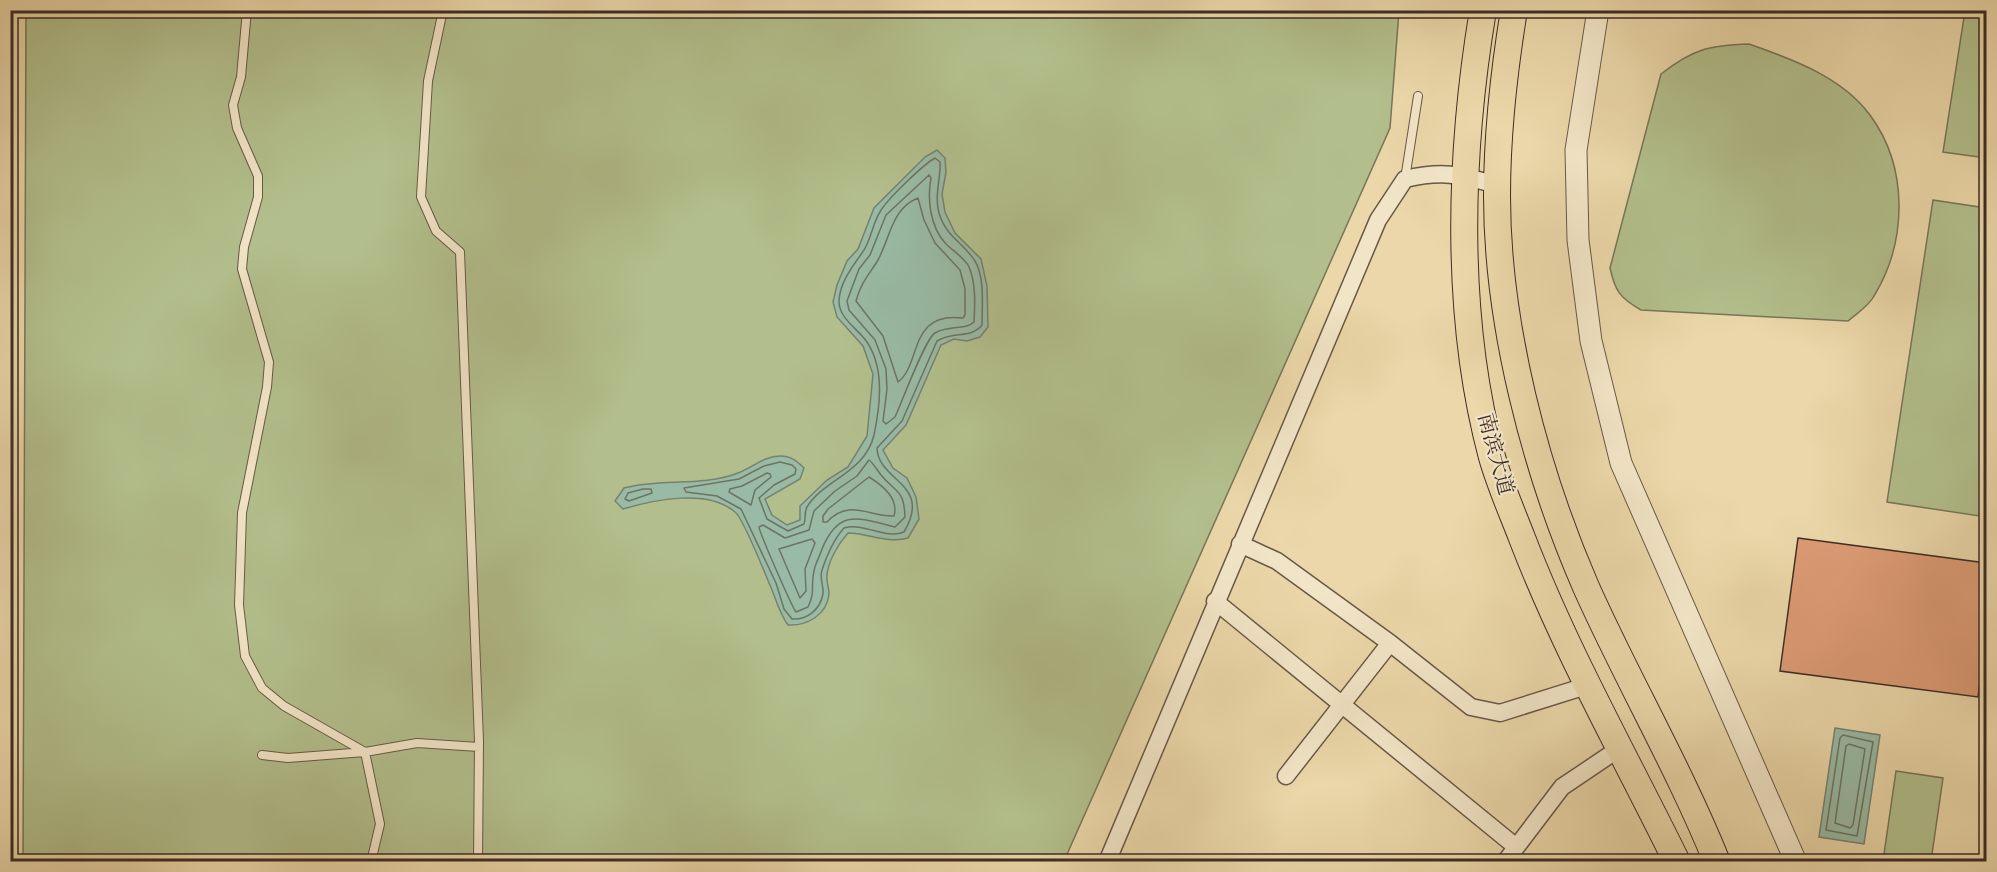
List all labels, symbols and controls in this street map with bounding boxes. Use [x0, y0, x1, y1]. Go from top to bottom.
street label: 南滨大道 [1474, 411, 1517, 498]

